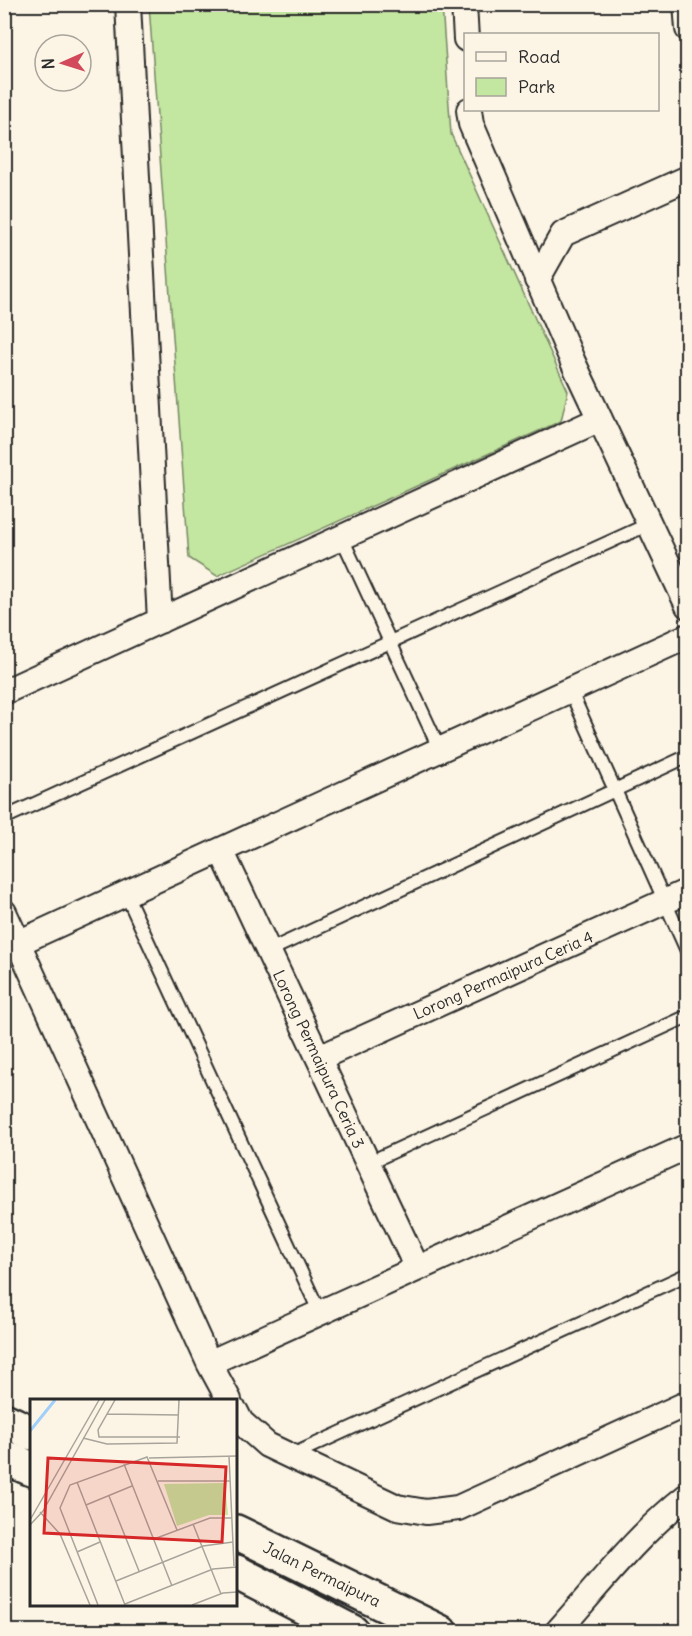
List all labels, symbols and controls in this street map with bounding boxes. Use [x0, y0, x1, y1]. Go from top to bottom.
north arrow [33, 33, 93, 93]
legend [464, 33, 659, 111]
text: Road [518, 45, 561, 68]
text: N [38, 58, 58, 70]
text: Park [518, 75, 555, 98]
street label: Lorong Permaipura Ceria 4 [410, 926, 596, 1024]
street label: Lorong Permaipura Ceria 3 [269, 967, 369, 1151]
inset map [30, 1399, 237, 1606]
street label: Jalan Permaipura [260, 1537, 384, 1611]

